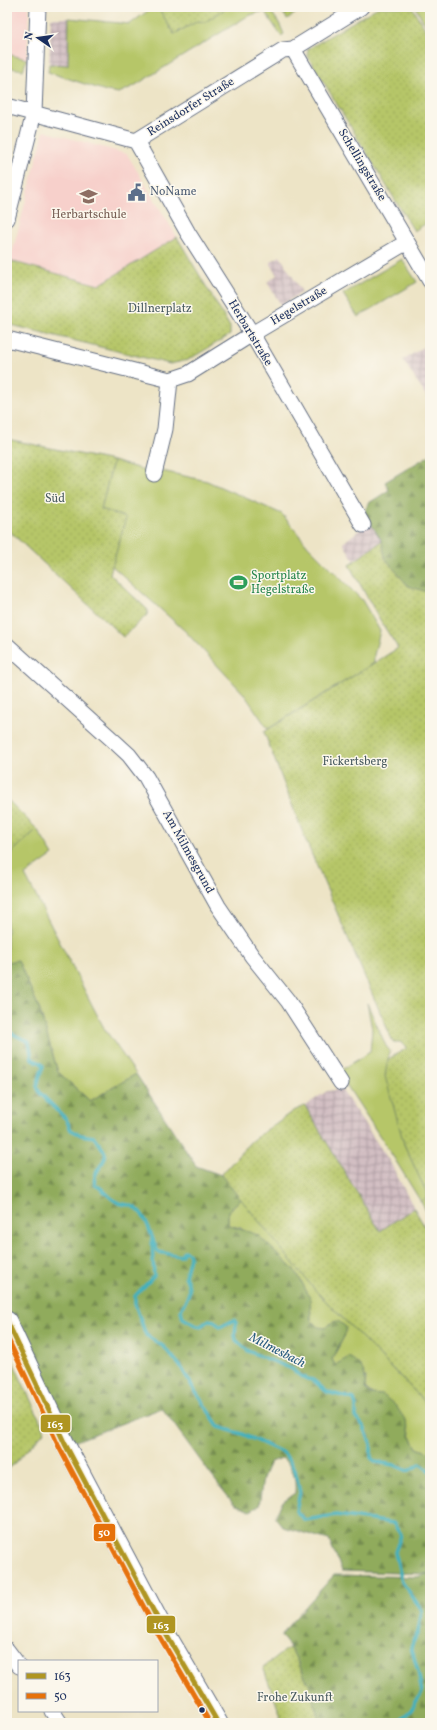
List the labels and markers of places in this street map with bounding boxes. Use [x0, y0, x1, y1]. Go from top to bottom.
public building icon: NoName [127, 182, 147, 202]
place label: NoName [150, 184, 197, 200]
school or university icon: Herbartschule [79, 186, 99, 206]
place label: Herbartschule [52, 207, 127, 223]
place label: Sportplatz Hegelstraße [251, 568, 315, 598]
sports icon: Sportplatz Hegelstraße [228, 573, 248, 593]
unlabelled marker [197, 1705, 207, 1715]

